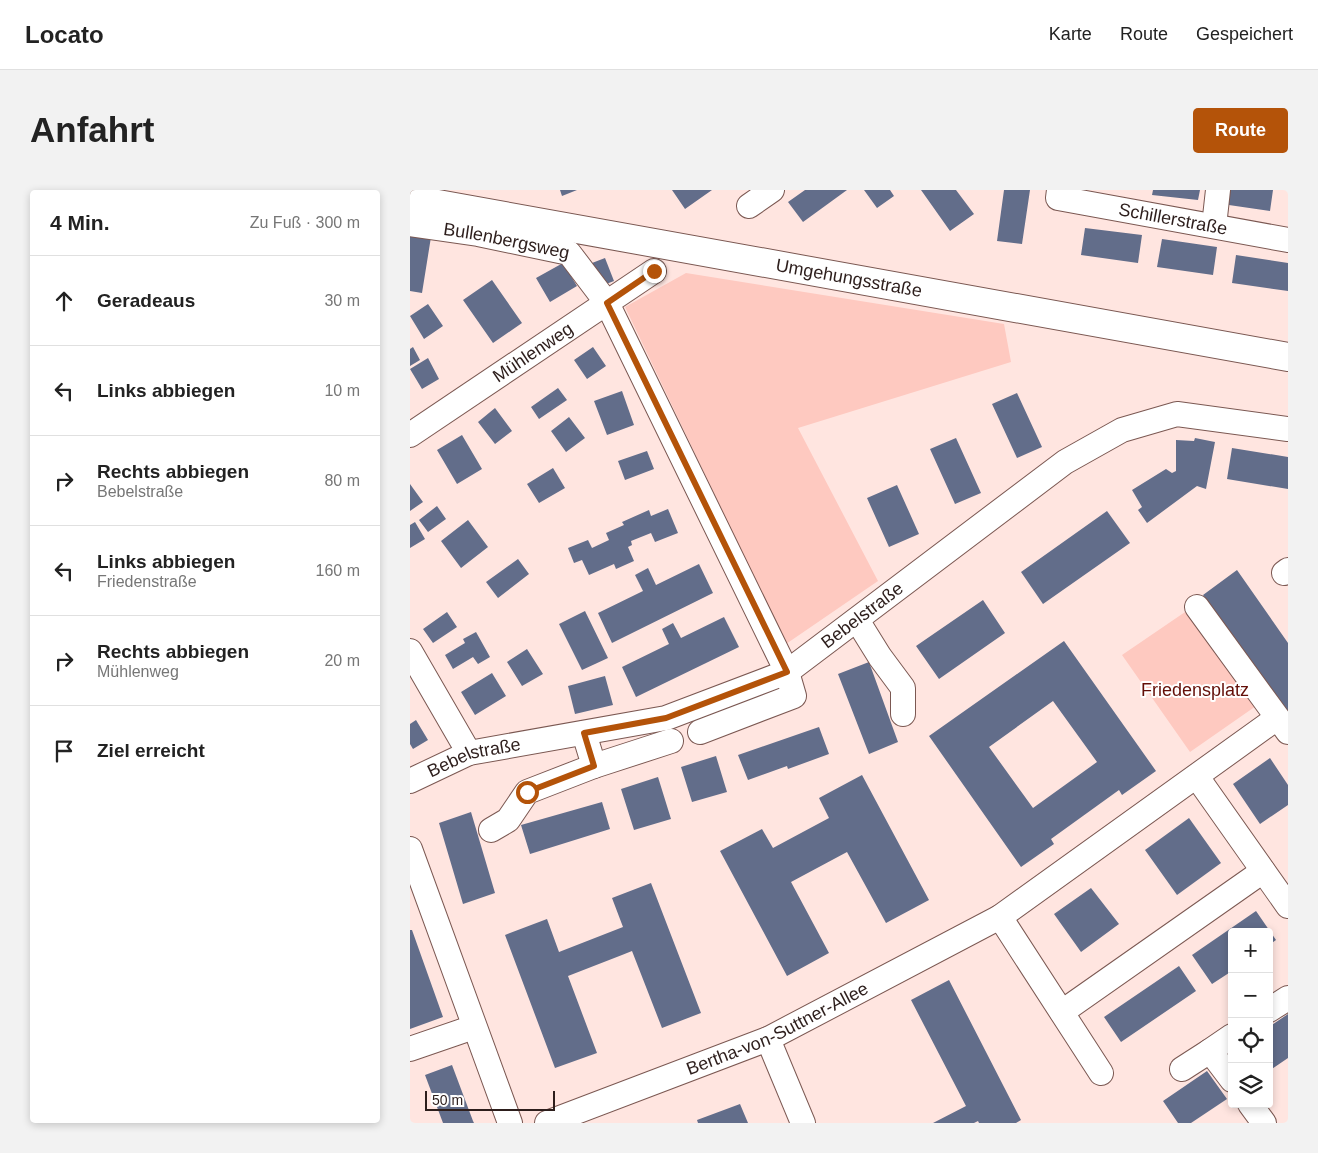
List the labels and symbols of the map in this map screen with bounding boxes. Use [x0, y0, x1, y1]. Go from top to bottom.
street label: Schillerstraße [1117, 199, 1229, 239]
street label: Bullenbergsweg [442, 219, 571, 263]
street label: Umgehungsstraße [774, 255, 924, 301]
route end [643, 260, 666, 283]
street label: Mühlenweg [489, 318, 577, 386]
street label: Bebelstraße [817, 578, 907, 652]
park label: Friedensplatz [1141, 680, 1249, 700]
street label: Bebelstraße [424, 734, 522, 781]
route start [516, 781, 539, 804]
street label: Bertha-von-Suttner-Allee [684, 978, 872, 1079]
scale bar [425, 1088, 555, 1111]

